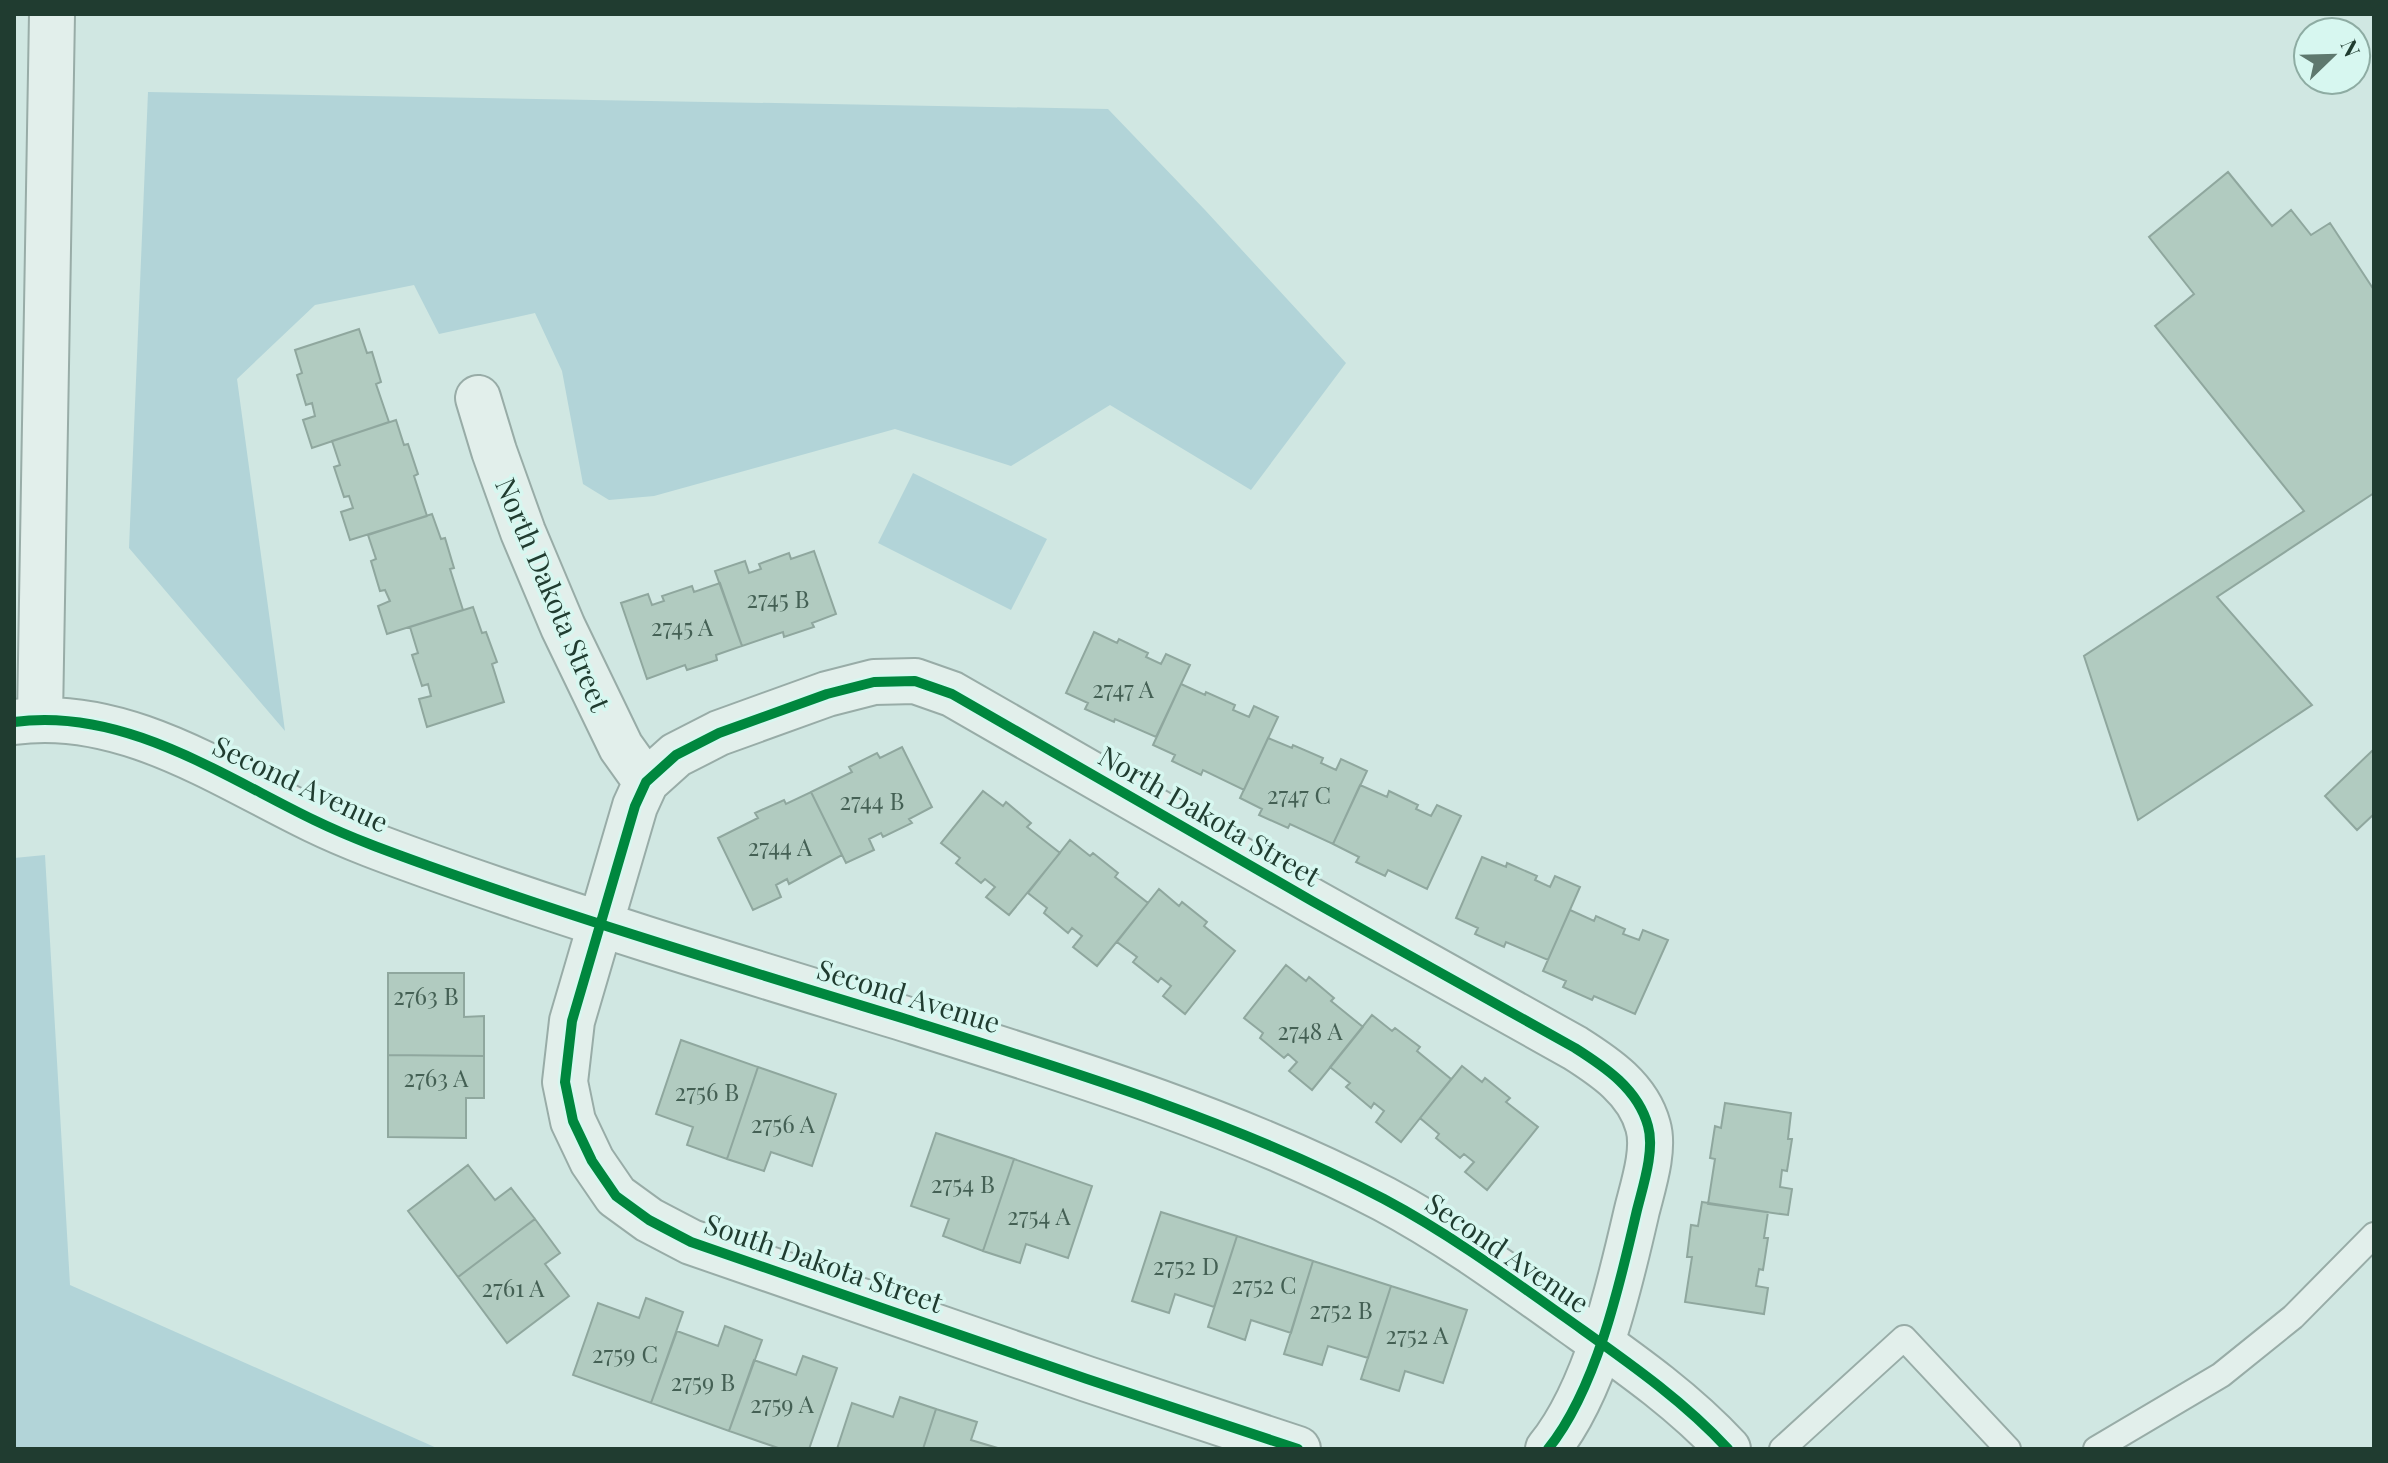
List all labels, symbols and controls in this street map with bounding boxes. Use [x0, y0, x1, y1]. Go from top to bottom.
north arrow [2292, 16, 2372, 96]
text: N [2334, 35, 2368, 61]
street label: North Dakota Street [488, 472, 620, 717]
house number: 2745 B [747, 582, 809, 614]
house number: 2745 A [651, 610, 714, 642]
house number: 2747 A [1092, 672, 1155, 704]
street label: Second Avenue [207, 726, 395, 840]
street label: North Dakota Street [1092, 736, 1328, 894]
house number: 2747 C [1267, 778, 1331, 810]
house number: 2744 B [839, 784, 905, 816]
house number: 2744 A [748, 830, 813, 862]
street label: Second Avenue [813, 950, 1005, 1040]
house number: 2763 B [393, 979, 459, 1011]
house number: 2748 A [1277, 1014, 1343, 1046]
house number: 2763 A [404, 1061, 469, 1093]
house number: 2756 B [675, 1075, 739, 1107]
house number: 2756 A [751, 1107, 816, 1139]
house number: 2754 B [931, 1167, 995, 1199]
street label: Second Avenue [1419, 1184, 1597, 1320]
house number: 2754 A [1007, 1199, 1072, 1231]
street label: South Dakota Street [700, 1204, 949, 1321]
house number: 2752 D [1153, 1249, 1219, 1281]
house number: 2752 C [1231, 1268, 1297, 1300]
house number: 2761 A [482, 1271, 545, 1303]
house number: 2752 B [1309, 1293, 1373, 1325]
house number: 2752 A [1386, 1318, 1449, 1350]
house number: 2759 C [592, 1337, 658, 1369]
house number: 2759 B [671, 1365, 735, 1397]
house number: 2759 A [750, 1387, 815, 1419]

